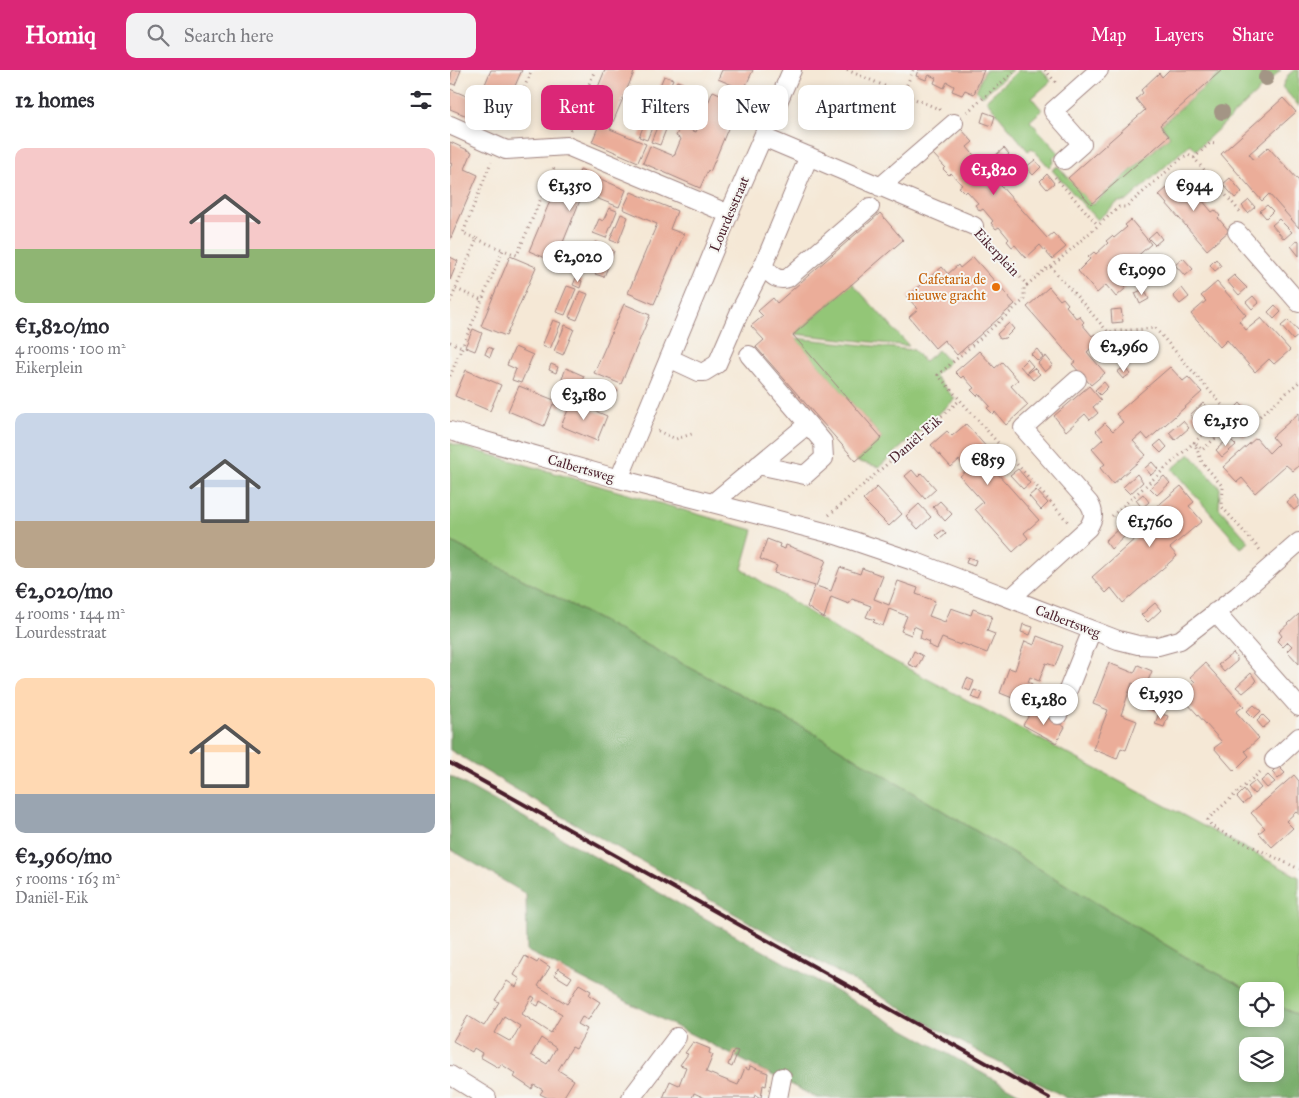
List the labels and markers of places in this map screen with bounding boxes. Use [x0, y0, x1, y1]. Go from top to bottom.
pin: €1,820 [953, 154, 1035, 196]
pin: €1,350 [529, 170, 611, 212]
pin: €944 [1164, 170, 1224, 212]
pin: €2,020 [537, 240, 619, 283]
pin: €1,090 [1101, 254, 1183, 296]
place label: Cafetaria de nieuwe gracht [907, 271, 986, 304]
marker: Cafetaria de nieuwe gracht [990, 281, 1002, 293]
pin: €2,960 [1083, 330, 1165, 373]
pin: €3,180 [543, 378, 625, 421]
pin: €2,150 [1185, 404, 1267, 447]
pin: €859 [958, 444, 1018, 486]
pin: €1,760 [1109, 506, 1191, 548]
pin: €1,930 [1120, 678, 1202, 720]
pin: €1,280 [1003, 684, 1085, 726]

